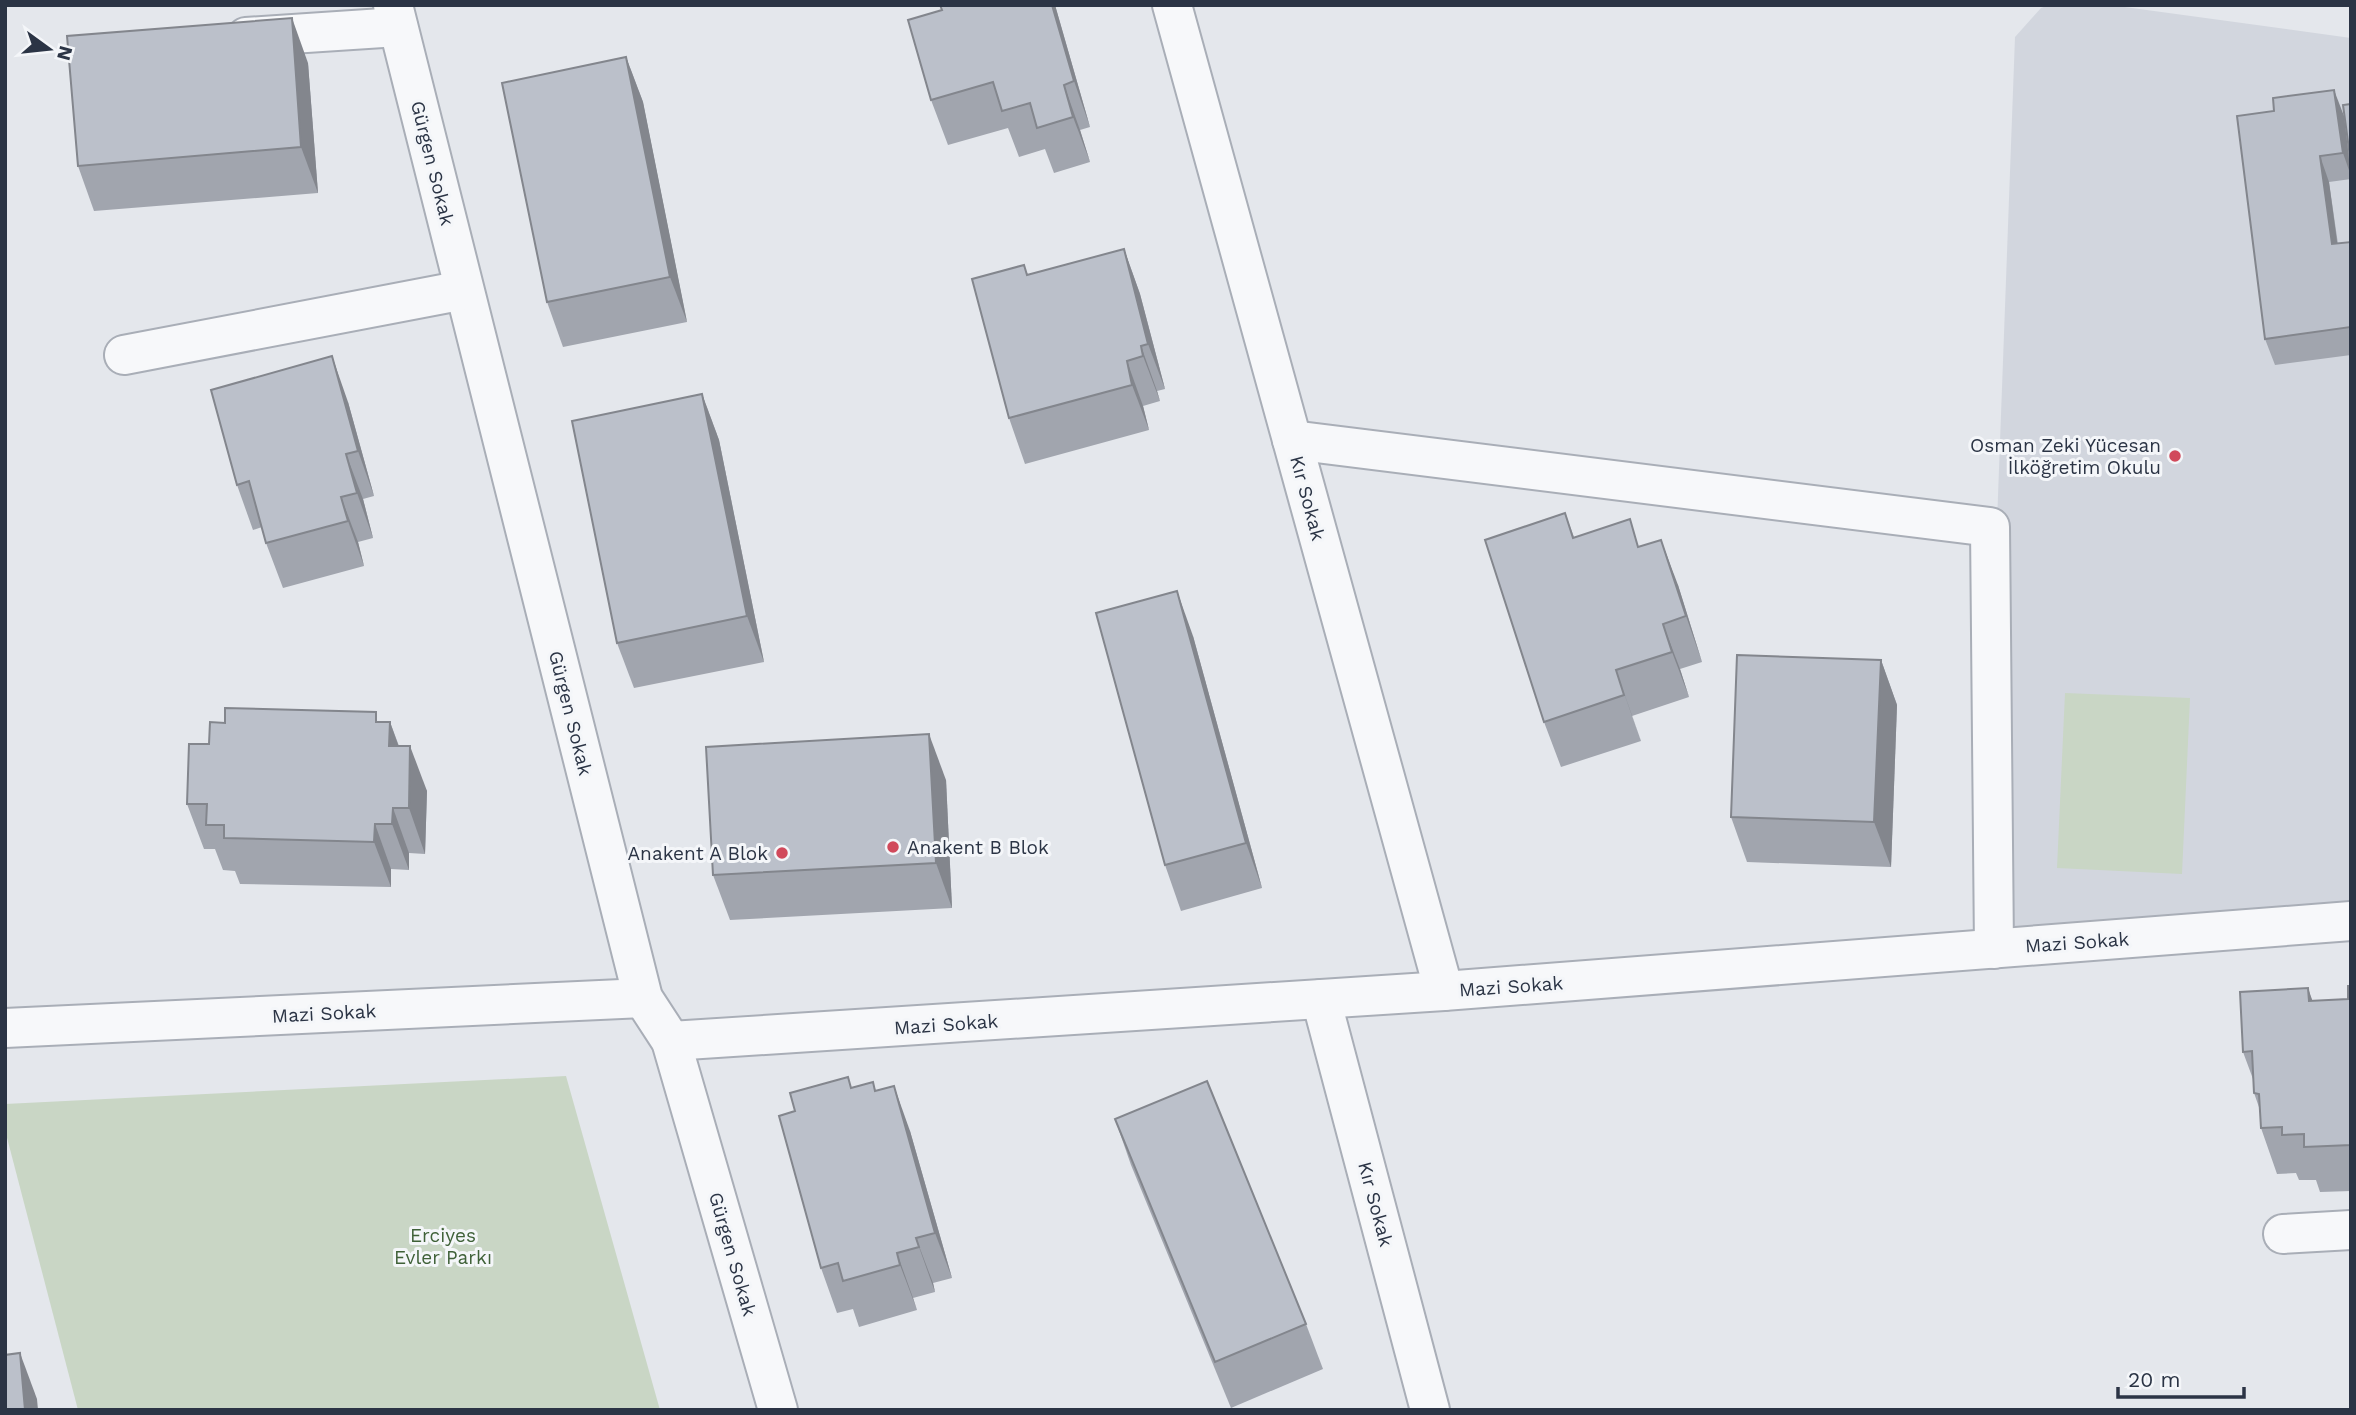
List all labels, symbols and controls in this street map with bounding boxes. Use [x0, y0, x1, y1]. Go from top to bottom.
north arrow [14, 14, 84, 84]
text: N [52, 43, 78, 63]
street label: Gürgen Sokak [406, 98, 459, 228]
place label: Osman Zeki Yücesan İlköğretim Okulu [1970, 434, 2161, 479]
marker: Osman Zeki Yücesan İlköğretim Okulu [2167, 448, 2183, 464]
street label: Kır Sokak [1285, 453, 1330, 543]
street label: Gürgen Sokak [544, 648, 597, 778]
place label: Anakent B Blok [907, 836, 1049, 859]
marker: Anakent B Blok [885, 839, 901, 855]
place label: Anakent A Blok [628, 842, 768, 865]
marker: Anakent A Blok [774, 845, 790, 861]
street label: Mazi Sokak [2024, 927, 2130, 958]
street label: Mazi Sokak [1458, 971, 1564, 1002]
street label: Mazi Sokak [271, 999, 377, 1028]
street label: Mazi Sokak [893, 1009, 999, 1040]
street label: Kır Sokak [1353, 1159, 1398, 1249]
street label: Gürgen Sokak [704, 1190, 761, 1319]
park label: Erciyes Evler Parkı [394, 1224, 492, 1269]
scale bar [2118, 1356, 2244, 1400]
text: 20 m [2128, 1367, 2180, 1392]

